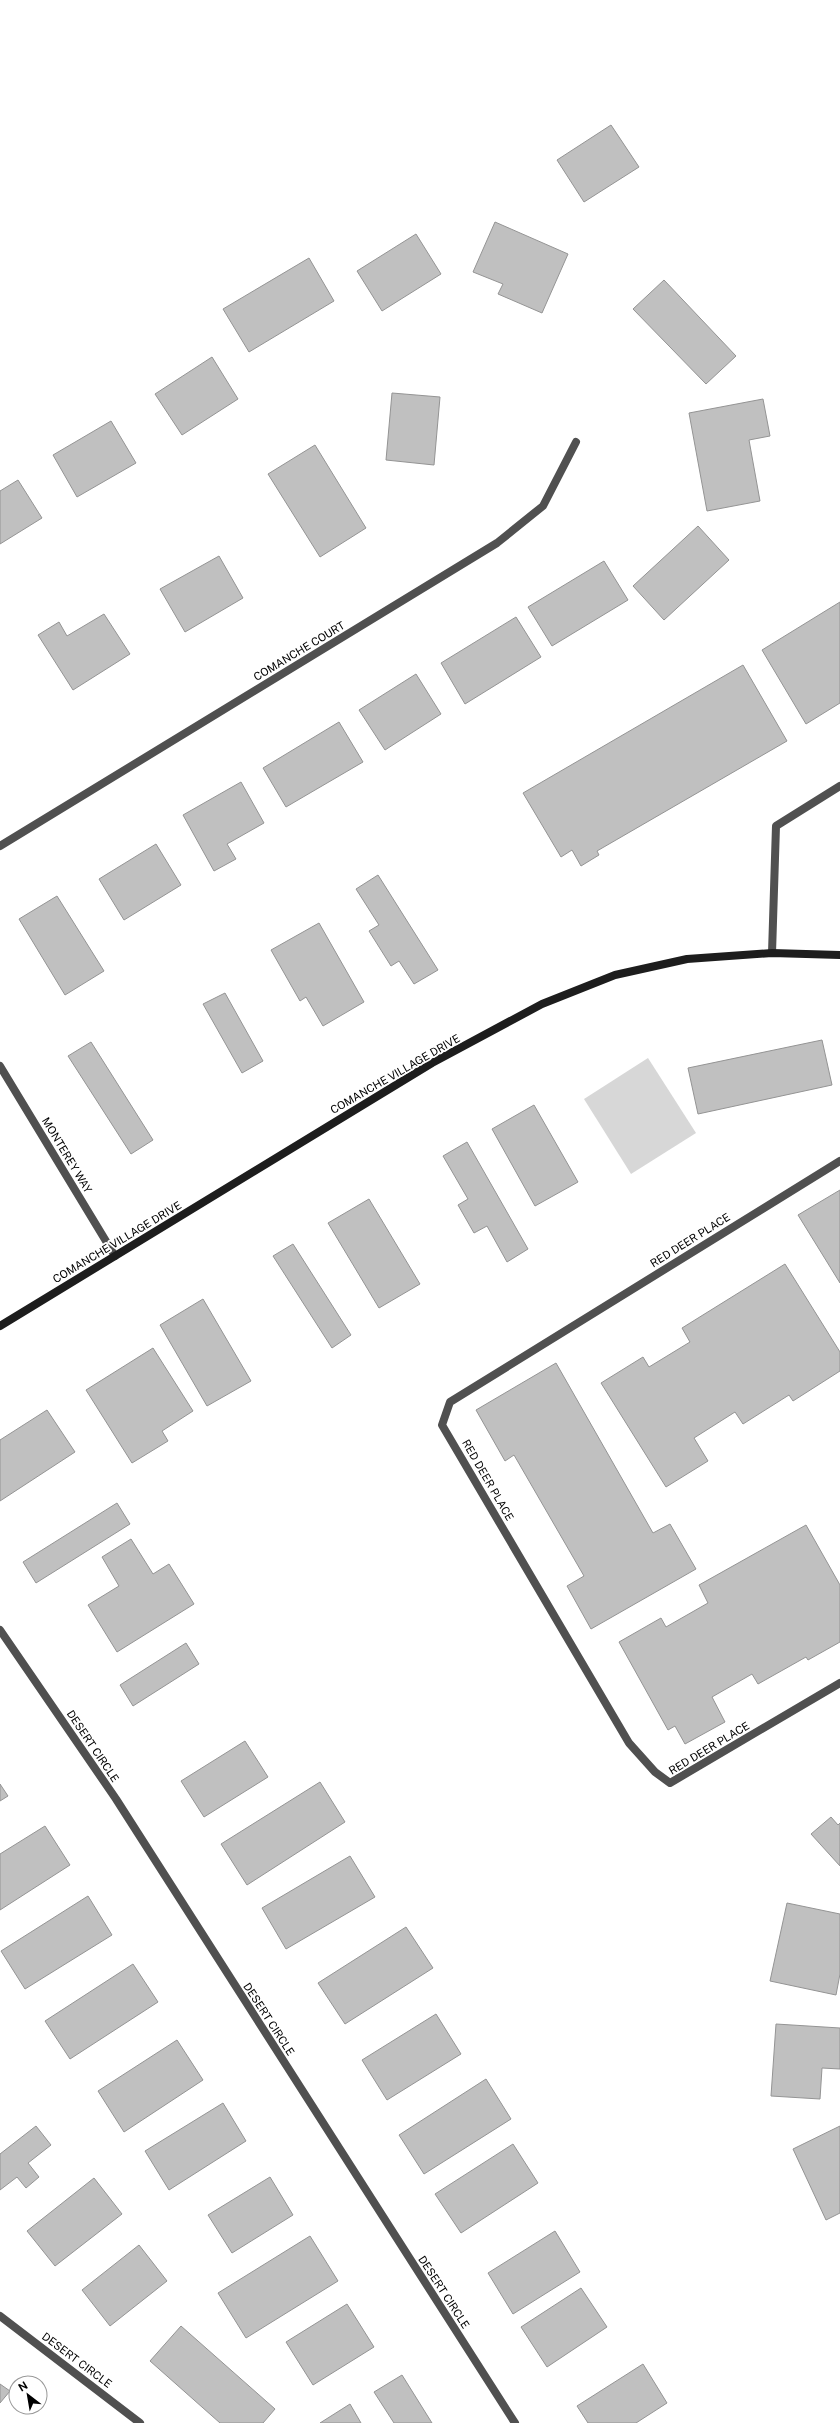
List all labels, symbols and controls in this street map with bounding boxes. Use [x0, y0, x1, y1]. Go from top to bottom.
street label: COMANCHE COURT [251, 619, 347, 683]
street label: COMANCHE VILLAGE DRIVE [328, 1032, 462, 1116]
street label: MONTEREY WAY [40, 1115, 94, 1195]
street label: COMANCHE VILLAGE DRIVE [51, 1199, 183, 1285]
street label: RED DEER PLACE [648, 1211, 732, 1269]
street label: RED DEER PLACE [460, 1437, 516, 1523]
street label: DESERT CIRCLE [65, 1708, 122, 1784]
street label: RED DEER PLACE [667, 1719, 751, 1777]
street label: DESERT CIRCLE [241, 1980, 297, 2058]
street label: DESERT CIRCLE [416, 2253, 472, 2331]
street label: DESERT CIRCLE [40, 2330, 114, 2390]
north arrow [8, 2375, 48, 2415]
text: N [16, 2379, 30, 2394]

